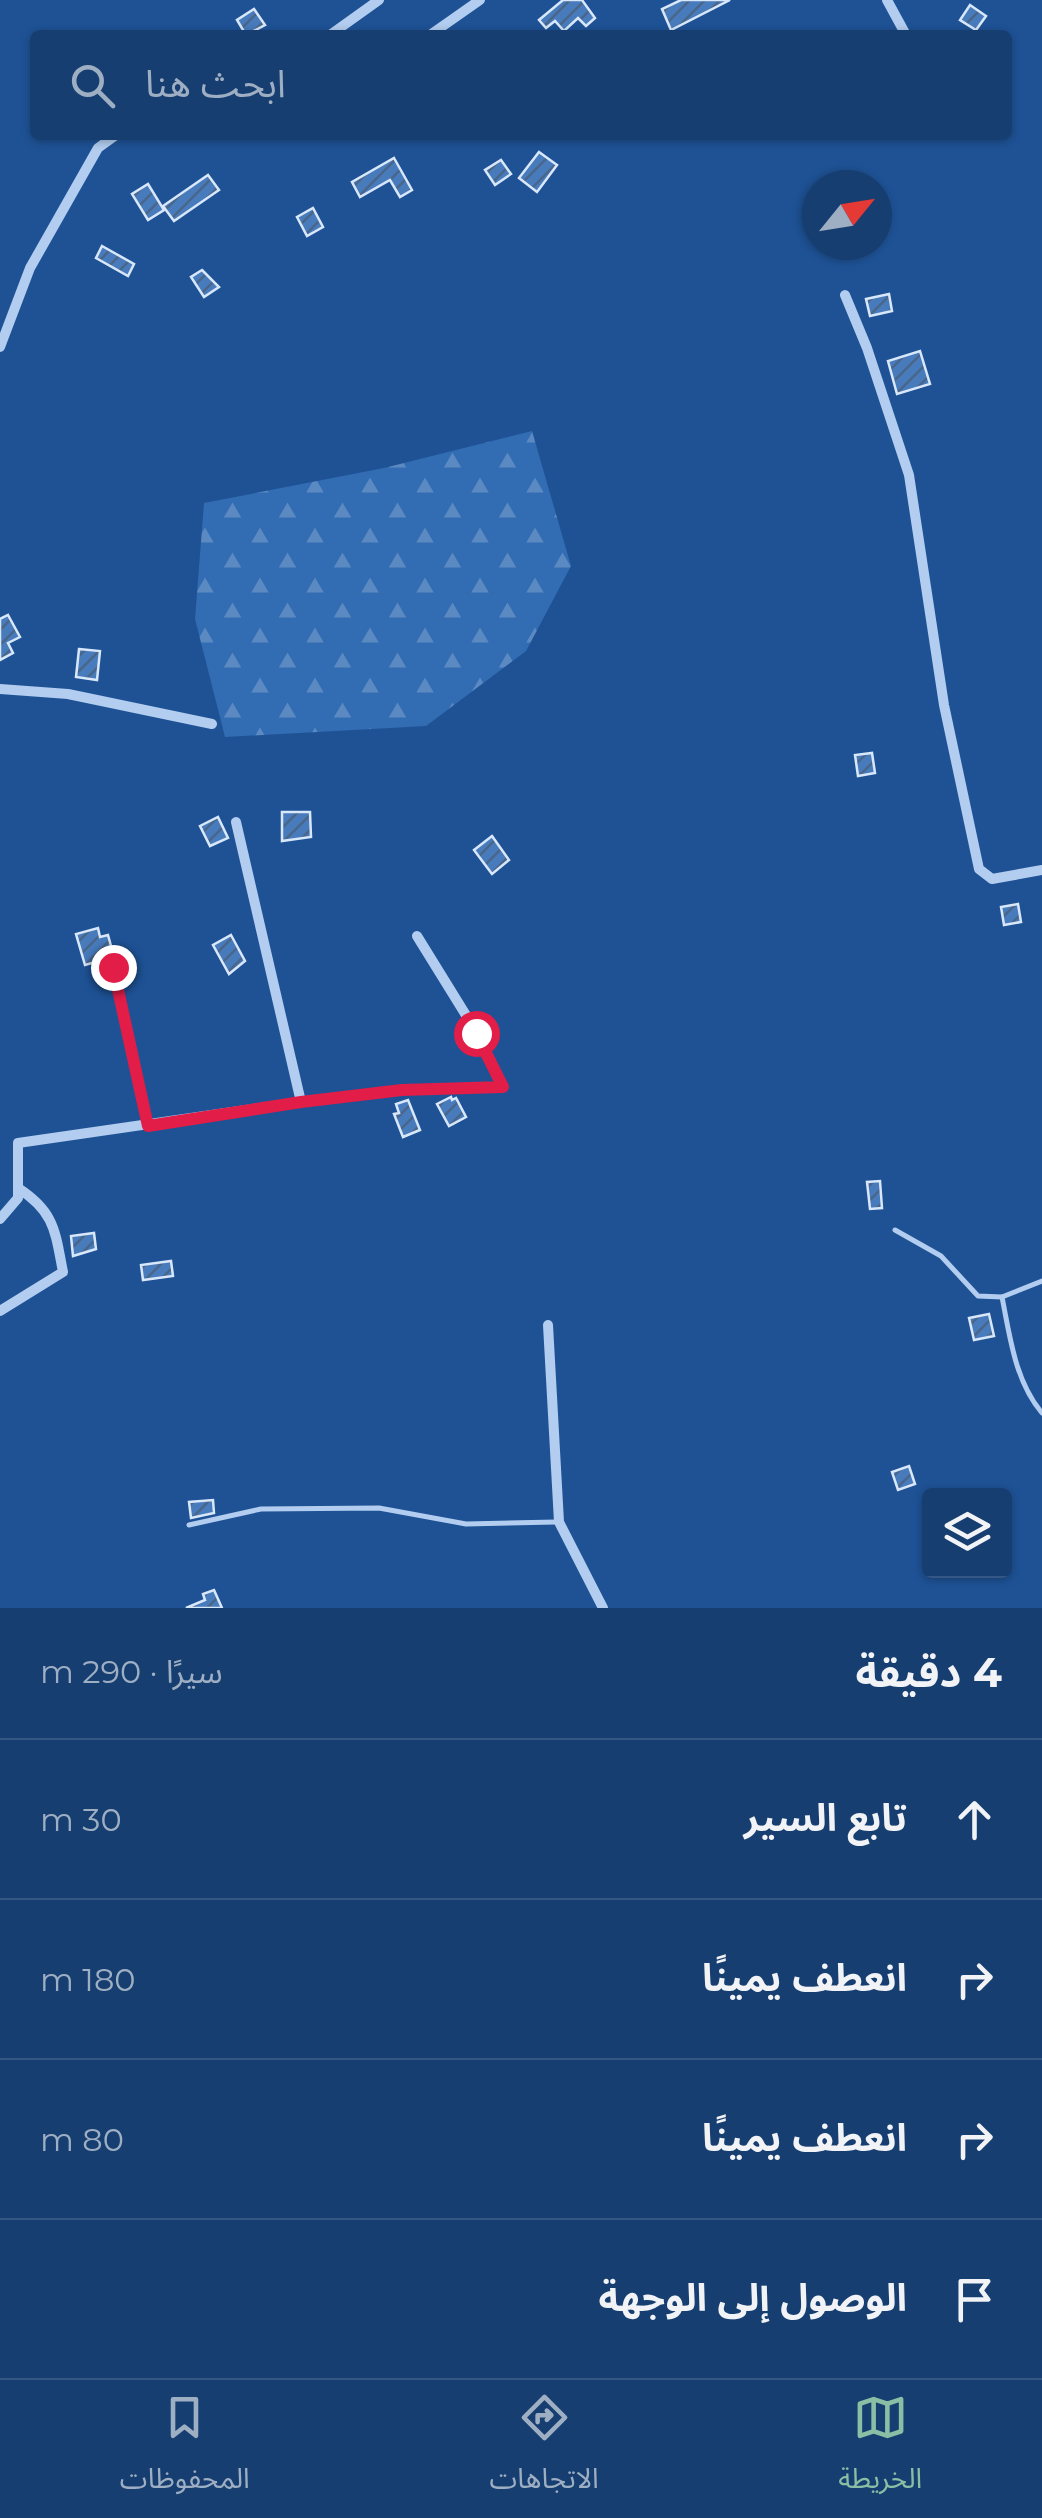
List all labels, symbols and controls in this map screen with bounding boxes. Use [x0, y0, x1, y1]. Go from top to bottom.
search box [30, 30, 1012, 140]
icon: search [65, 58, 120, 113]
text: ابحث هنا [145, 60, 286, 107]
north arrow [802, 170, 892, 260]
route end [91, 945, 137, 991]
route start [454, 1011, 500, 1057]
map controls [922, 1488, 1012, 1578]
button: layers [922, 1488, 1012, 1578]
text: 4 دقيقة [855, 1646, 1002, 1698]
text: سيرًا · 290 m [40, 1652, 223, 1691]
icon: ahead [947, 1792, 1002, 1847]
text: تابع السير [744, 1794, 907, 1841]
text: 30 m [40, 1800, 122, 1839]
icon: right [947, 1952, 1002, 2007]
text: انعطف يمينًا [702, 1954, 907, 2001]
text: 180 m [40, 1960, 136, 1999]
icon: right [947, 2112, 1002, 2167]
text: انعطف يمينًا [702, 2114, 907, 2161]
text: 80 m [40, 2120, 124, 2159]
icon: arrive [947, 2272, 1002, 2327]
text: الوصول إلى الوجهة [599, 2274, 907, 2321]
tab: المحفوظات [120, 2390, 250, 2509]
tab: الاتجاهات [489, 2390, 599, 2509]
tab: الخريطة [838, 2390, 922, 2509]

